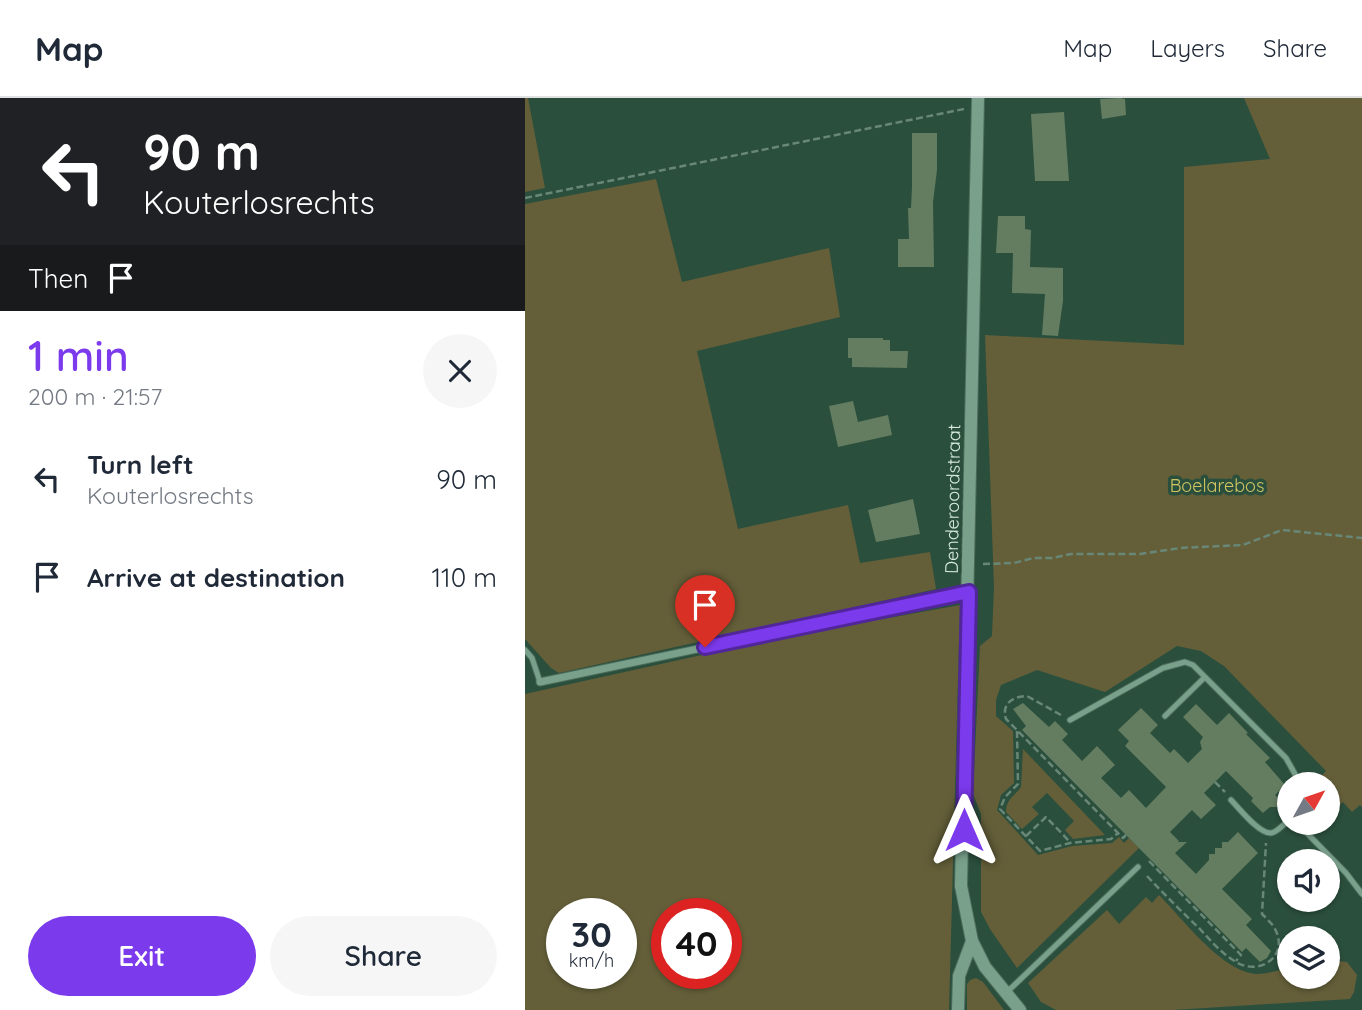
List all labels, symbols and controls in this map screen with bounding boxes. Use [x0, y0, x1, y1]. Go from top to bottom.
text: Map [35, 28, 103, 69]
text: Map [1063, 33, 1112, 63]
text: Layers [1150, 33, 1225, 63]
text: Share [1263, 33, 1327, 63]
text: 90 m [143, 121, 260, 182]
icon: left [28, 126, 119, 217]
text: Kouterlosrechts [143, 182, 375, 222]
icon: arrive [102, 259, 140, 297]
text: Then [28, 262, 88, 295]
text: 1 min [28, 329, 129, 382]
button: close [423, 334, 497, 408]
text: 200 m · 21:57 [28, 382, 162, 411]
street label: Denderoordstraat [940, 424, 965, 574]
text: Turn left [87, 448, 194, 481]
icon: left [28, 460, 66, 498]
text: 90 m [436, 463, 497, 496]
park label: Boelarebos [1170, 474, 1264, 497]
text: Kouterlosrechts [87, 481, 254, 510]
icon: arrive [28, 558, 66, 596]
text: Arrive at destination [87, 561, 345, 594]
text: 110 m [431, 561, 497, 594]
pin [675, 575, 735, 647]
icon: arrive [686, 586, 724, 624]
north arrow [1277, 772, 1341, 835]
map controls [1277, 772, 1340, 989]
position arrow [927, 793, 1001, 867]
button: sound [1277, 849, 1340, 912]
speed limit sign: 40 [651, 898, 742, 989]
text: 30 [571, 912, 612, 956]
button: Exit [28, 916, 256, 996]
button: Share [270, 916, 497, 996]
button: layers [1277, 926, 1340, 989]
text: km/h [569, 949, 614, 972]

